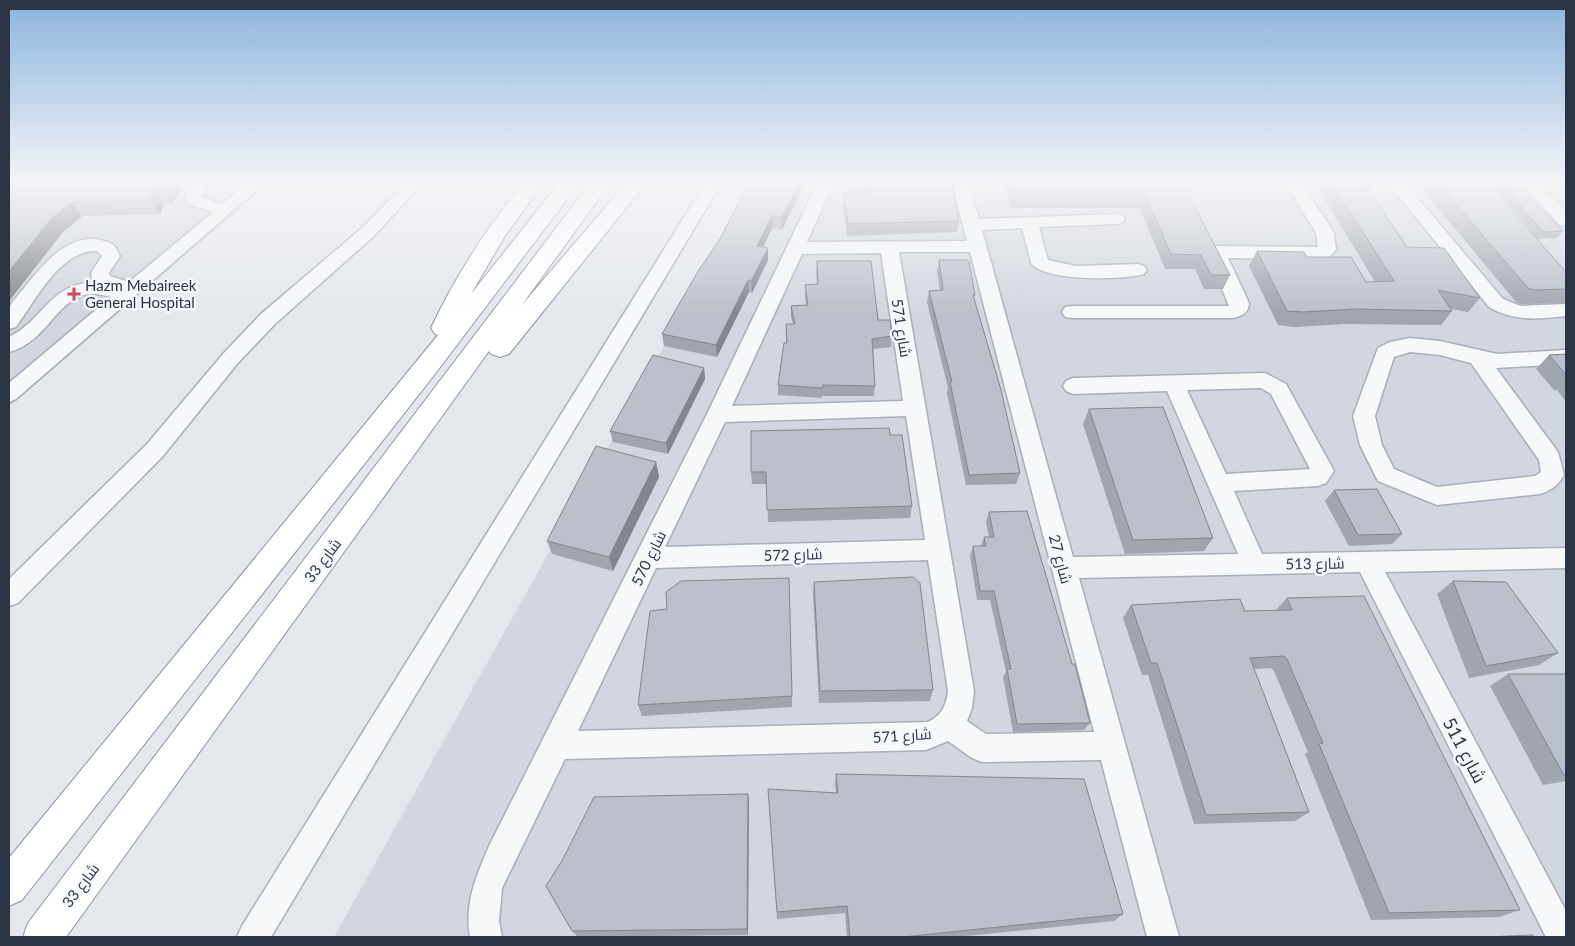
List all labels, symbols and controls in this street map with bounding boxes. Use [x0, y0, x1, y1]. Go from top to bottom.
place label: Hazm Mebaireek General Hospital [85, 276, 197, 311]
marker: Hazm Mebaireek General Hospital [67, 287, 81, 301]
street label: شارع 571 [886, 297, 916, 359]
street label: شارع 570 [627, 528, 672, 590]
street label: شارع 27 [1043, 532, 1076, 586]
street label: شارع 33 [300, 534, 347, 587]
street label: شارع 572 [763, 544, 823, 567]
street label: شارع 513 [1285, 553, 1345, 576]
street label: شارع 511 [1437, 714, 1491, 787]
street label: شارع 571 [872, 724, 932, 749]
street label: شارع 33 [58, 859, 105, 912]

